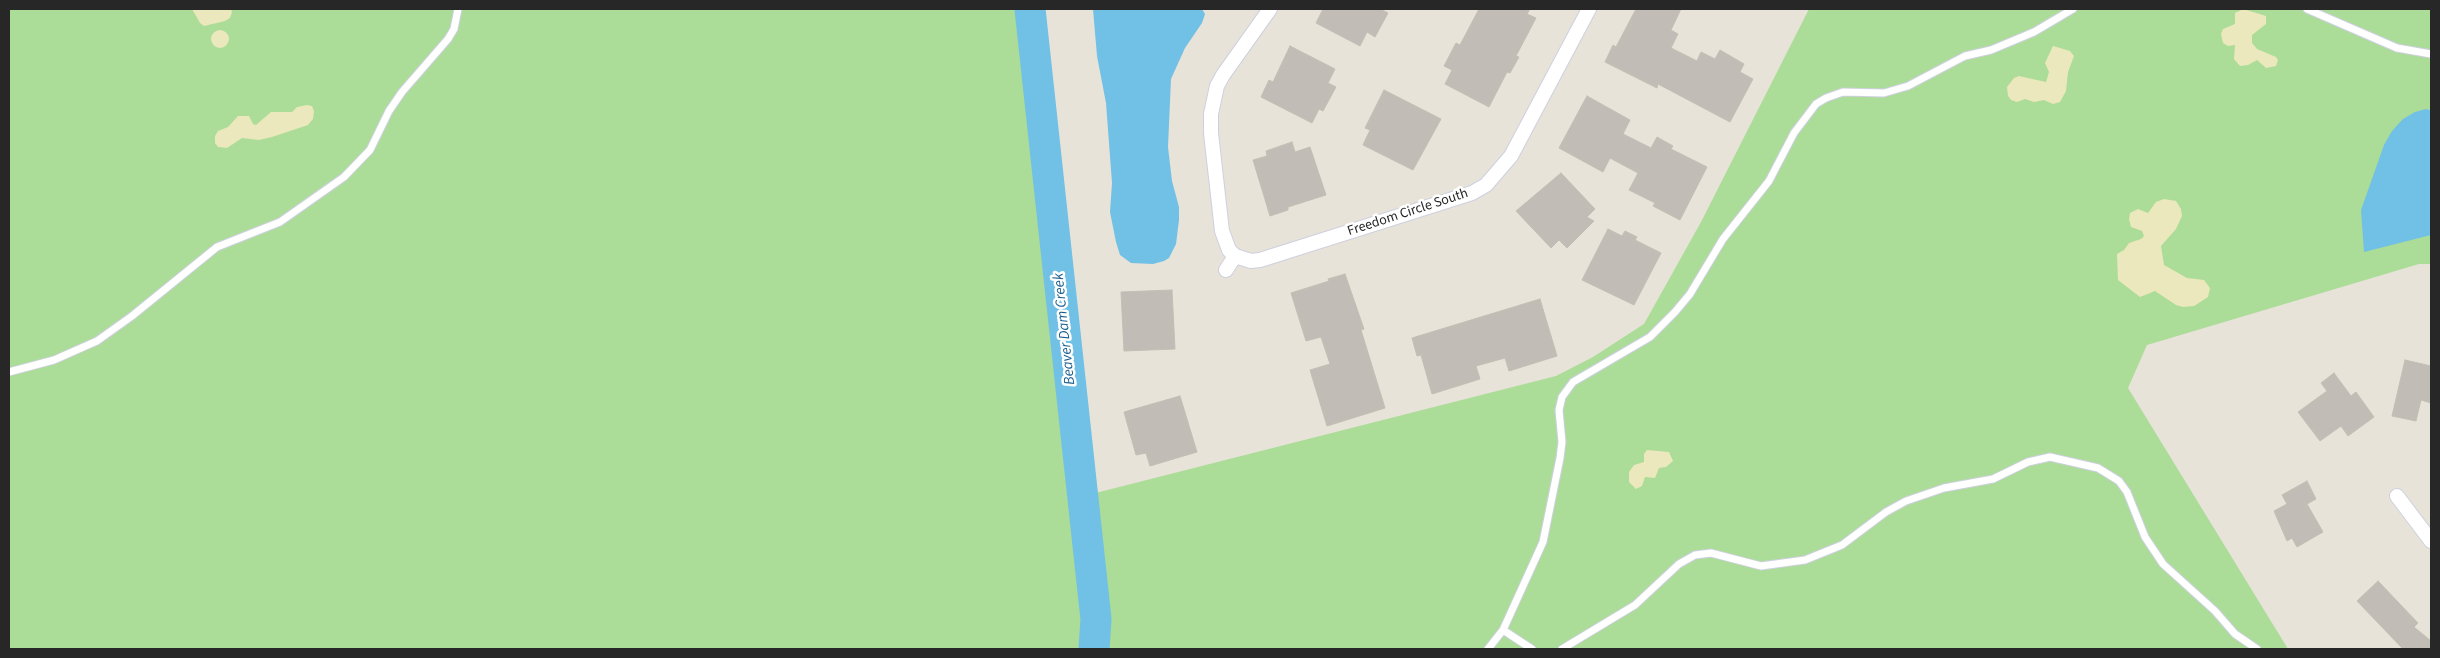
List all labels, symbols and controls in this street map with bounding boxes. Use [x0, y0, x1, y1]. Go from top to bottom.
street label: Freedom Circle South [1346, 186, 1470, 240]
water label: Beaver Dam Creek [1050, 272, 1080, 386]

